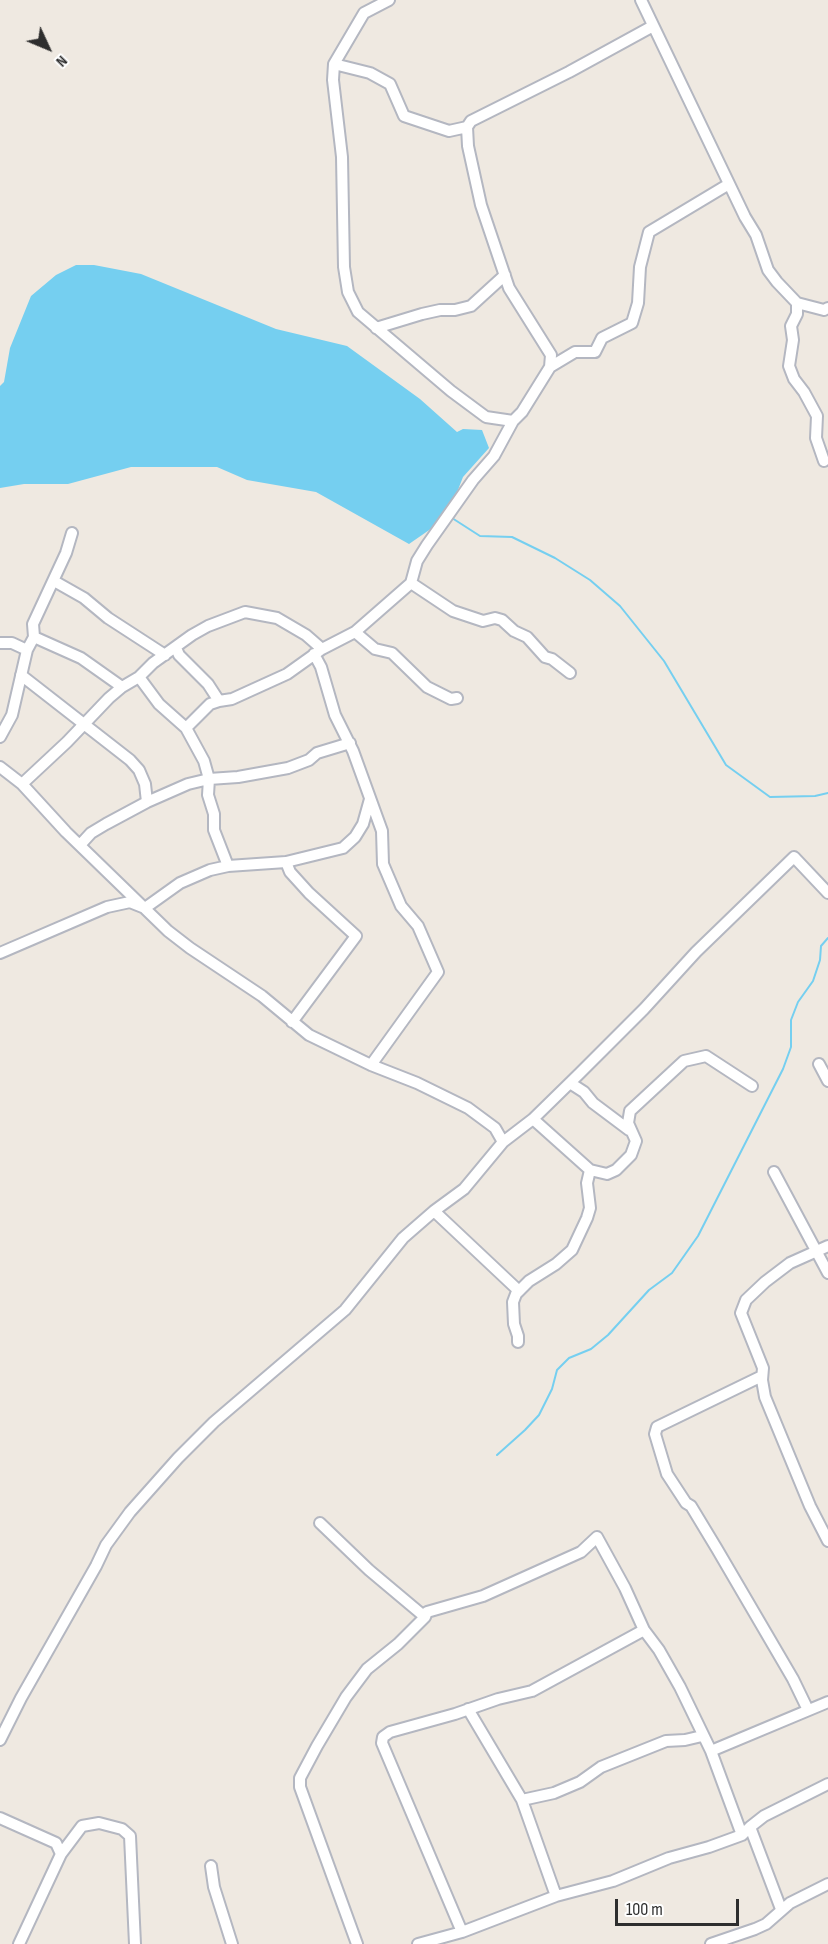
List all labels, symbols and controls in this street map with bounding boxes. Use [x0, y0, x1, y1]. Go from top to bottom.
north arrow [18, 18, 78, 78]
text: N [52, 51, 71, 71]
scale bar [618, 1887, 742, 1925]
text: 100 m [626, 1899, 663, 1920]

